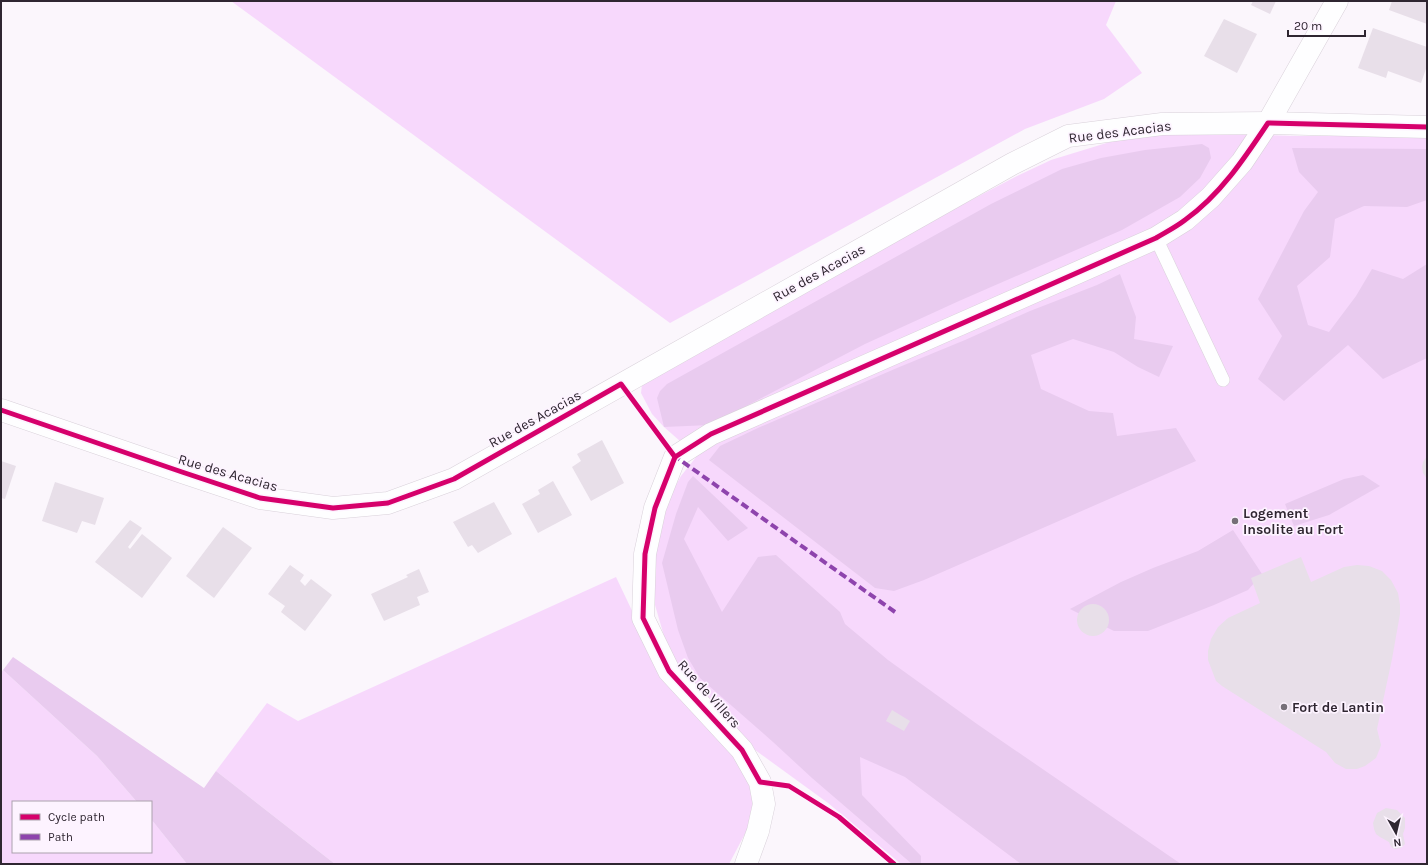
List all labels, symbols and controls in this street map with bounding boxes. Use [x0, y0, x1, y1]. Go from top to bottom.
scale bar [1288, 12, 1365, 38]
text: 20 m [1294, 19, 1322, 33]
street label: Rue des Acacias [1068, 117, 1172, 147]
street label: Rue des Acacias [770, 241, 868, 305]
street label: Rue des Acacias [486, 387, 584, 451]
street label: Rue des Acacias [176, 451, 280, 495]
place label: Logement Insolite au Fort [1243, 505, 1344, 538]
marker: Logement Insolite au Fort [1230, 516, 1240, 526]
street label: Rue de Villers [674, 656, 744, 732]
place label: Fort de Lantin [1292, 699, 1384, 716]
marker: Fort de Lantin [1279, 702, 1289, 712]
legend [12, 801, 152, 853]
text: Cycle path [48, 810, 105, 824]
north arrow [1376, 813, 1416, 853]
text: Path [48, 830, 73, 844]
text: N [1393, 835, 1402, 849]

